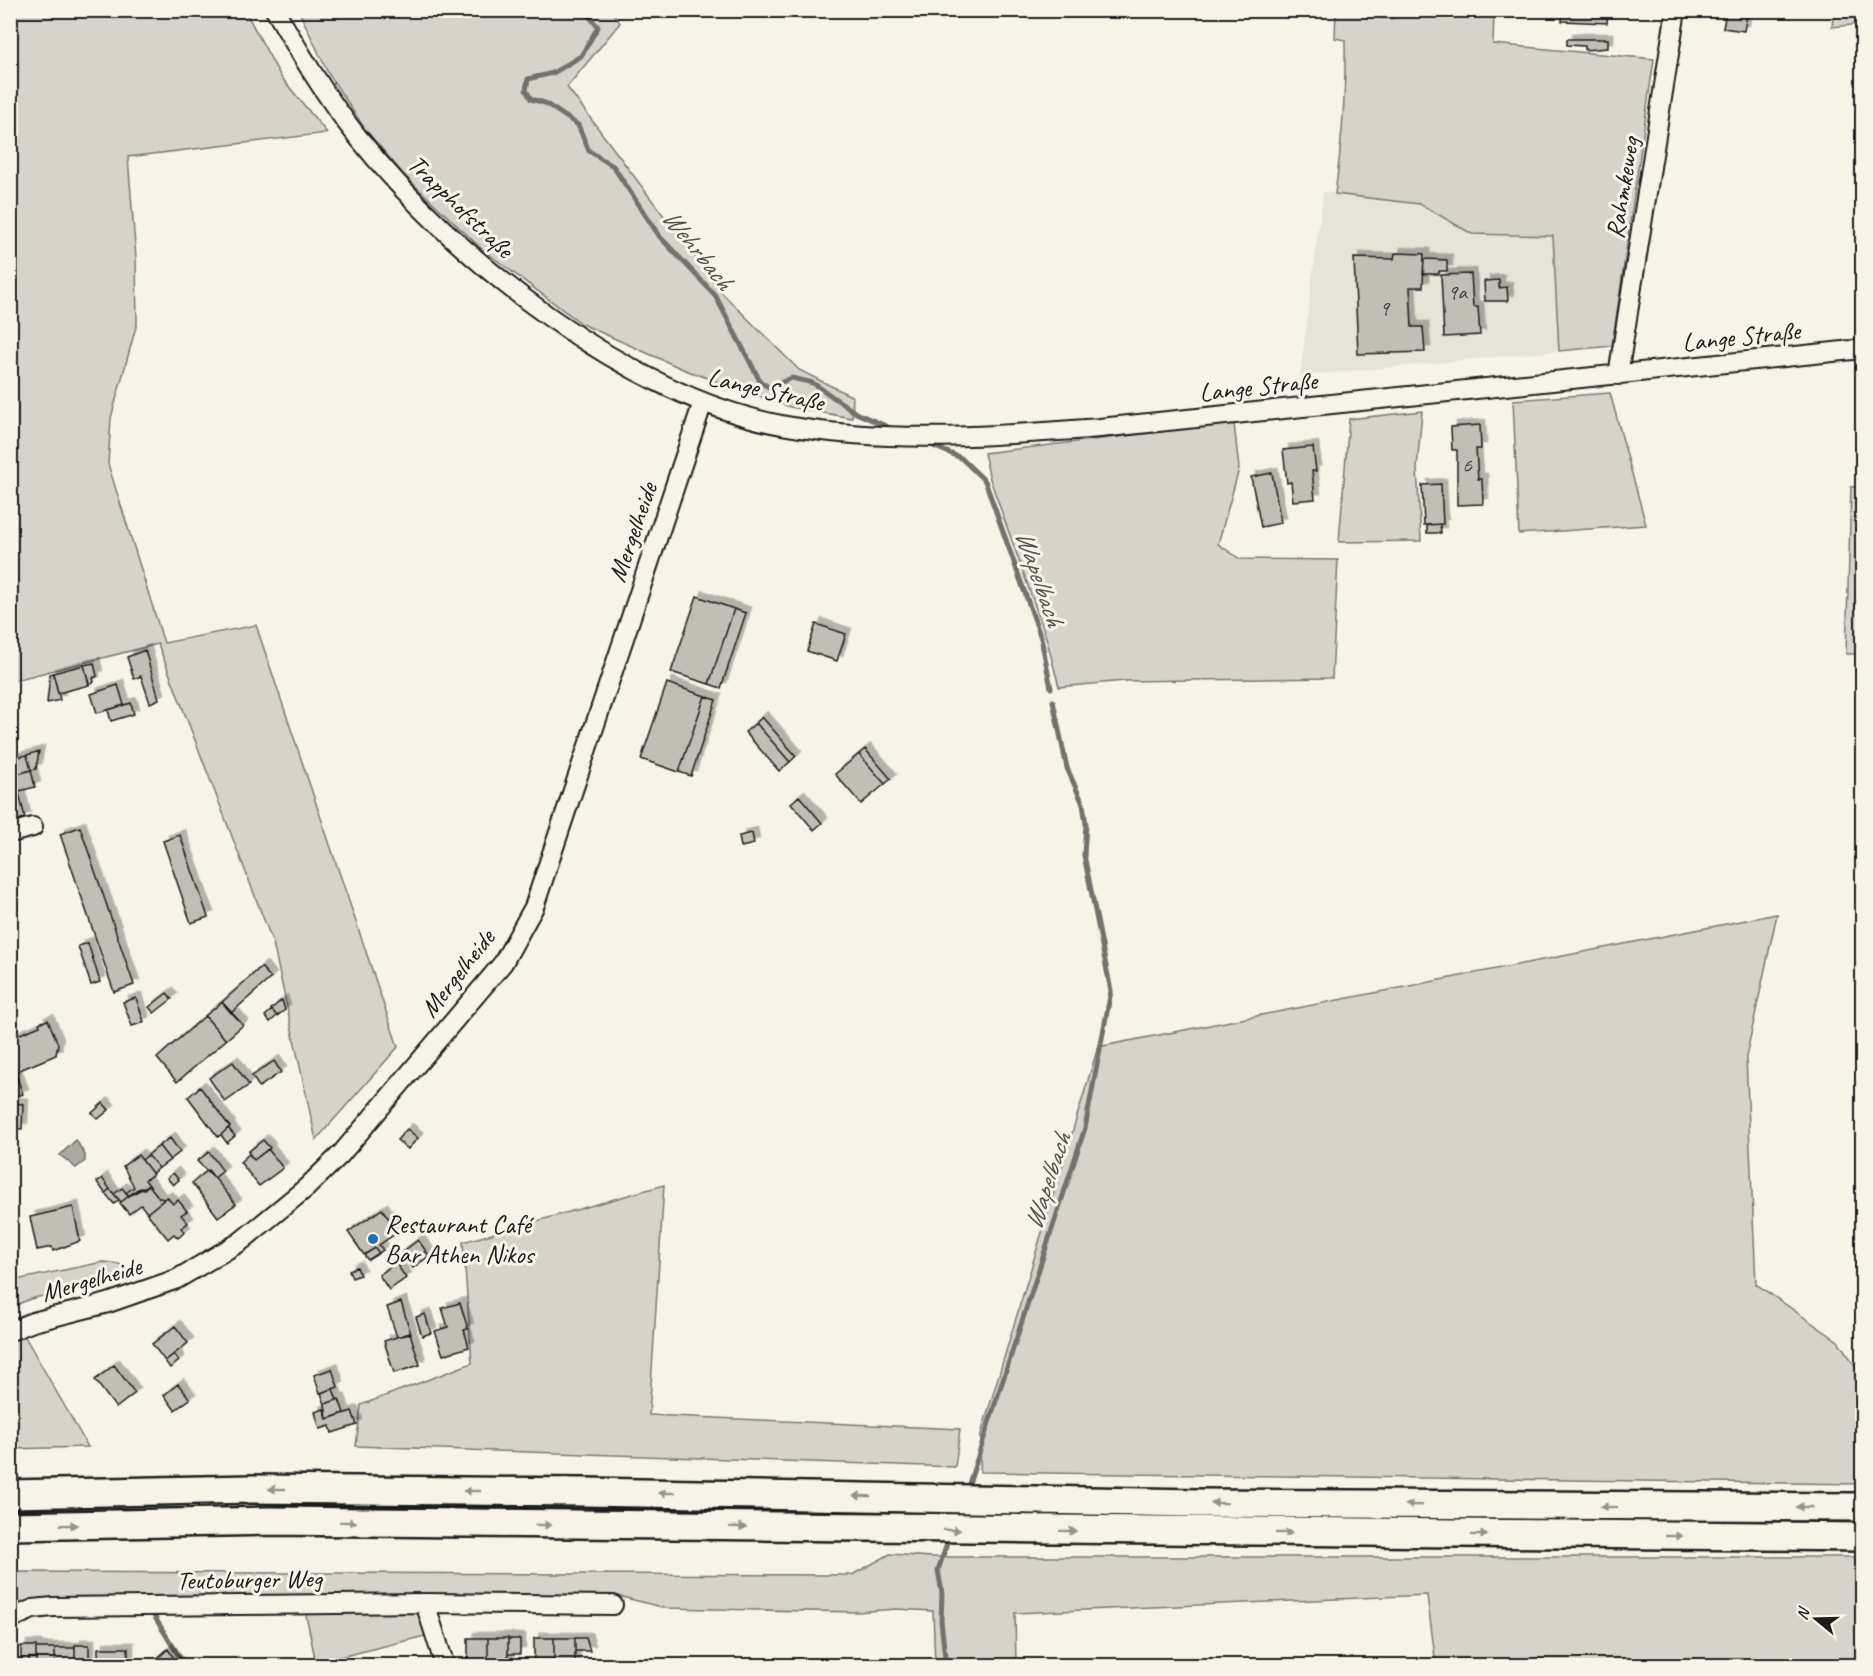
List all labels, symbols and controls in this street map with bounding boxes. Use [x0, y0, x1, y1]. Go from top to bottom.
street label: Rahmkeweg [1598, 133, 1647, 241]
street label: Trapphofstraße [401, 148, 523, 267]
water label: Wehrbach [655, 201, 742, 298]
house number: 9a [1447, 278, 1468, 306]
house number: 9 [1379, 294, 1391, 322]
street label: Lange Straße [1681, 314, 1804, 359]
street label: Lange Straße [705, 360, 830, 419]
street label: Lange Straße [1198, 364, 1321, 409]
house number: 6 [1462, 451, 1473, 479]
street label: Mergelheide [600, 477, 665, 586]
water label: Wapelbach [1008, 525, 1073, 632]
street label: Mergelheide [413, 921, 503, 1024]
water label: Wapelbach [1015, 1127, 1079, 1234]
place label: Restaurant Café Bar Athen Nikos [385, 1208, 536, 1271]
marker: Restaurant Café Bar Athen Nikos [366, 1232, 380, 1246]
street label: Mergelheide [37, 1249, 147, 1309]
one-way arrow [267, 1484, 286, 1494]
one-way arrow [462, 1486, 481, 1496]
one-way arrow [657, 1488, 676, 1498]
one-way arrow [852, 1491, 871, 1501]
one-way arrow [1210, 1498, 1229, 1508]
one-way arrow [1405, 1500, 1424, 1510]
one-way arrow [1600, 1502, 1619, 1512]
one-way arrow [1795, 1502, 1814, 1512]
one-way arrow [338, 1518, 357, 1527]
one-way arrow [59, 1520, 78, 1530]
one-way arrow [533, 1520, 552, 1530]
one-way arrow [728, 1522, 747, 1532]
one-way arrow [942, 1525, 961, 1535]
one-way arrow [1058, 1526, 1077, 1536]
one-way arrow [1274, 1528, 1293, 1538]
one-way arrow [1469, 1530, 1488, 1539]
one-way arrow [1664, 1531, 1683, 1541]
street label: Teutoburger Weg [176, 1562, 324, 1597]
north arrow [1786, 1589, 1846, 1649]
text: N [1792, 1604, 1815, 1622]

